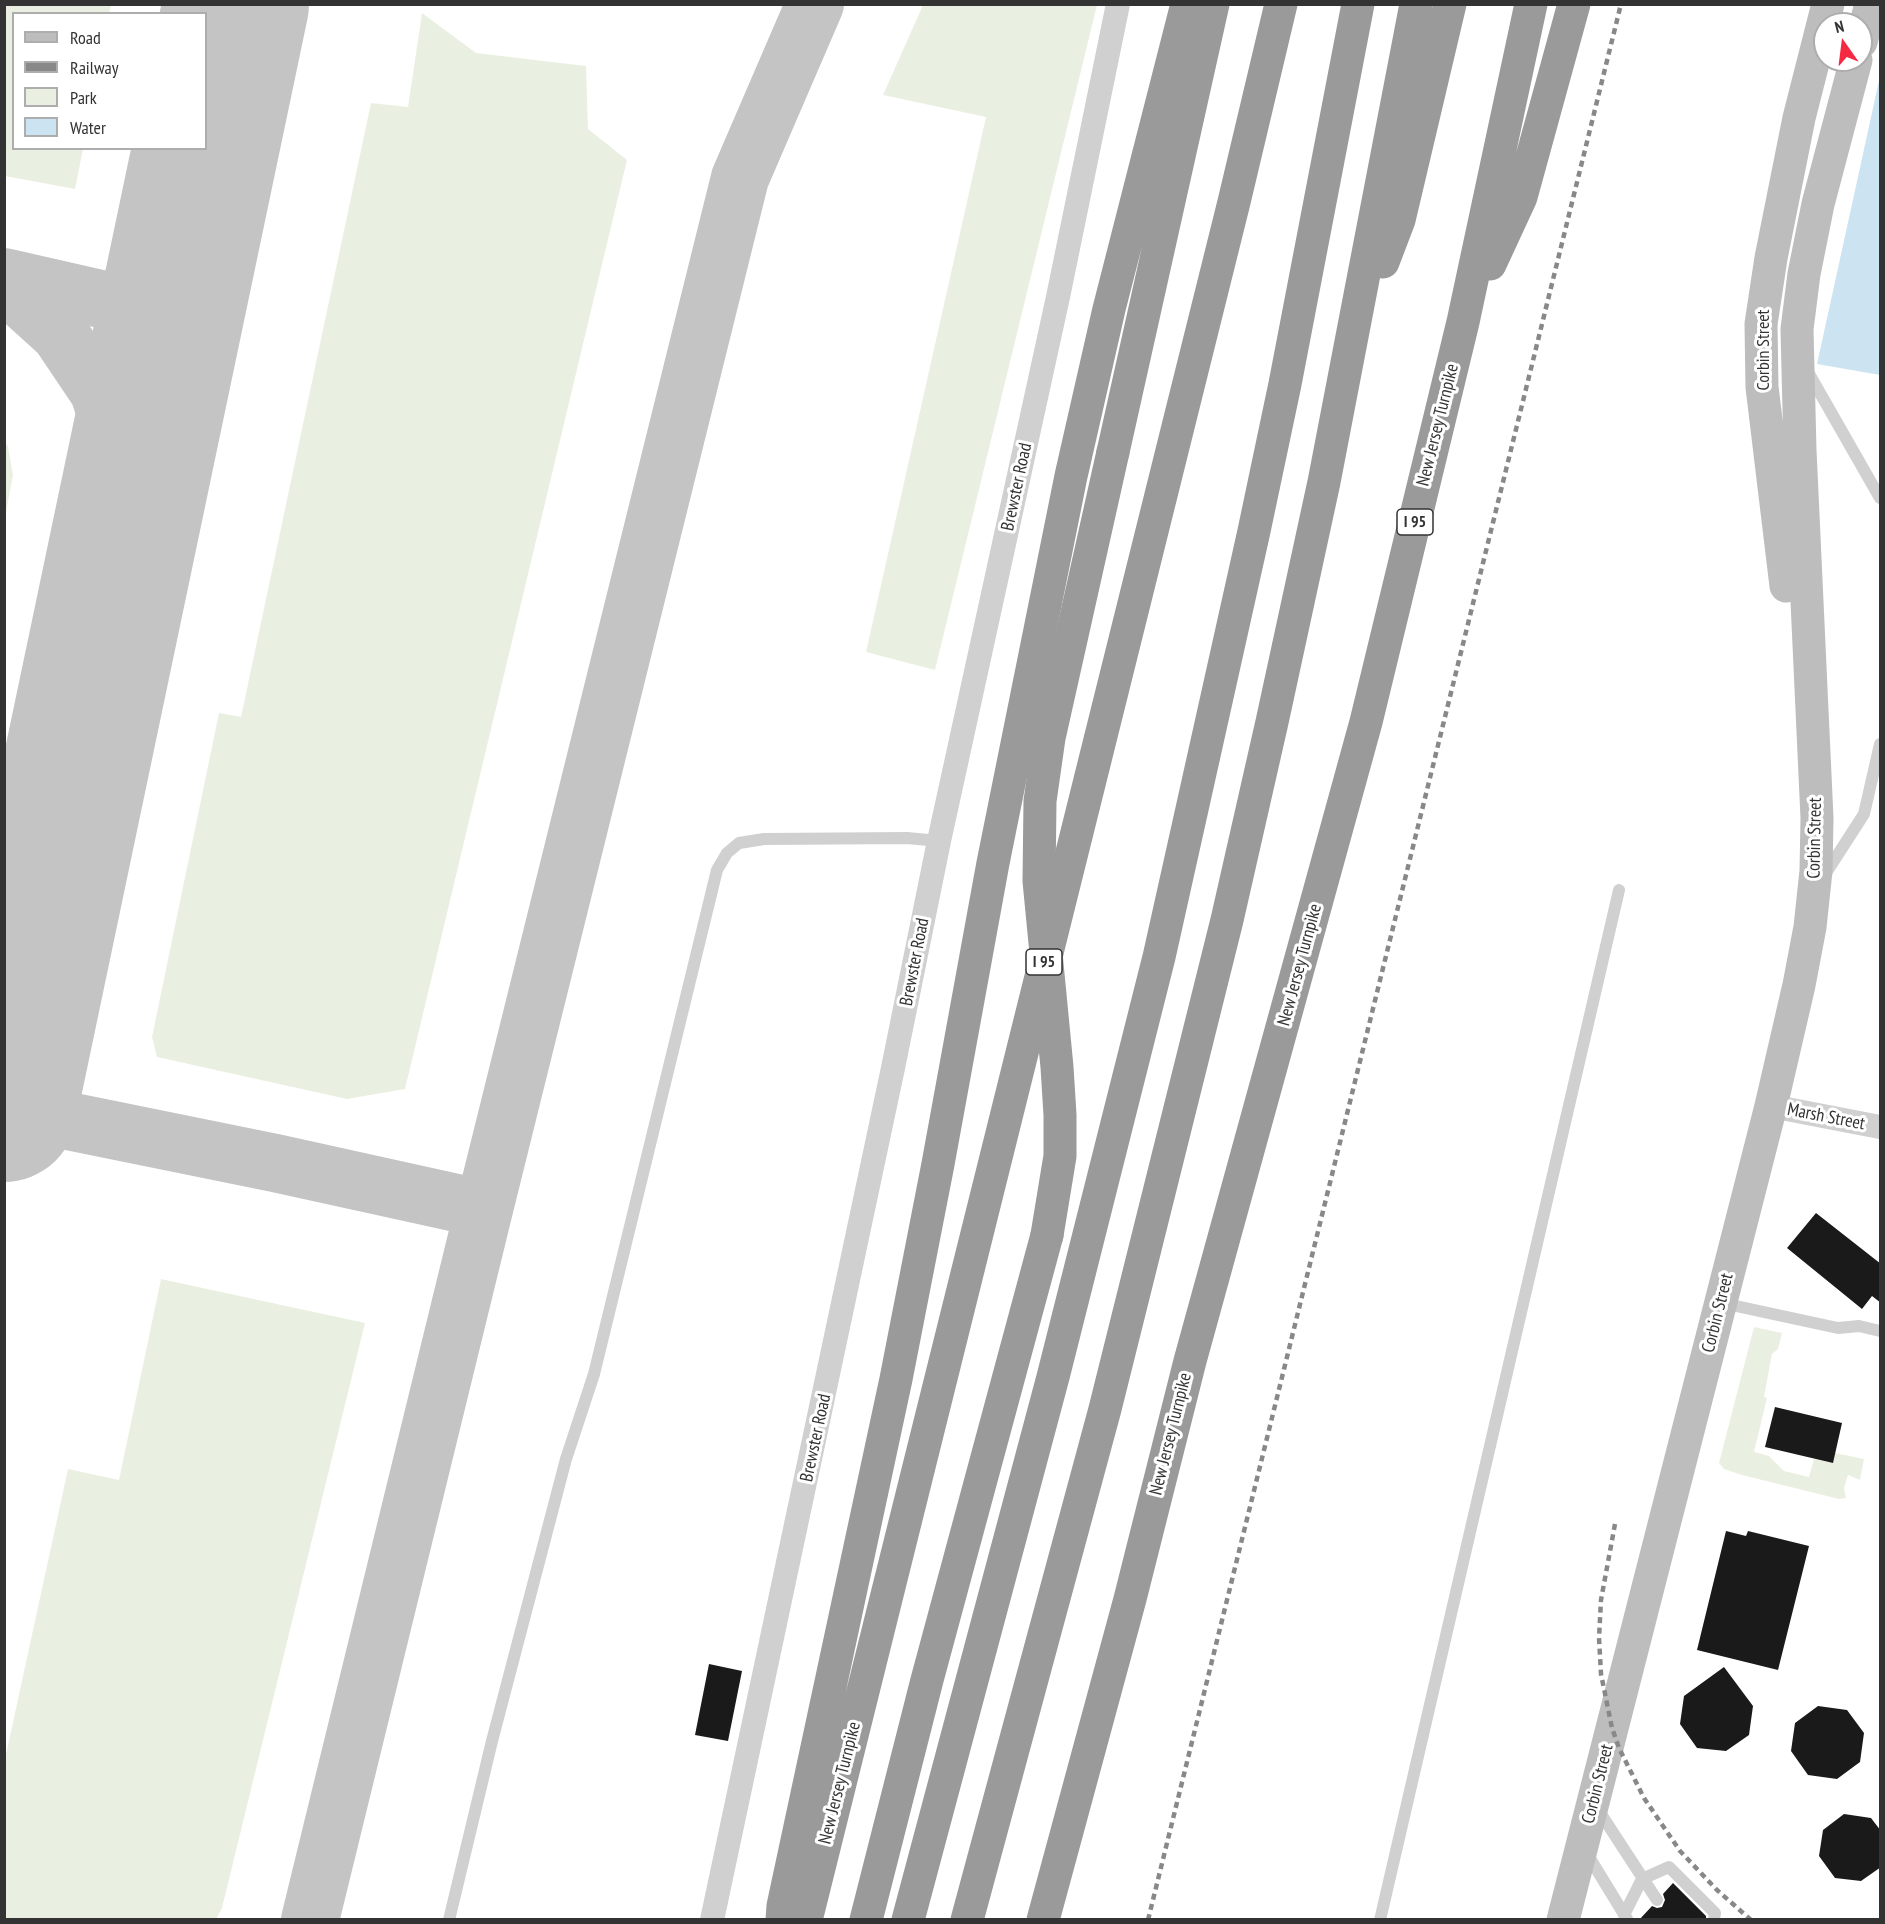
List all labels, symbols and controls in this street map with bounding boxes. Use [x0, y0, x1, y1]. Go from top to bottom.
legend [12, 12, 207, 150]
north arrow [1813, 12, 1873, 72]
text: N [1833, 16, 1846, 37]
text: Road [70, 26, 101, 49]
text: Railway [70, 56, 119, 79]
text: Park [70, 86, 97, 109]
text: Water [70, 116, 106, 139]
street label: Corbin Street [1753, 309, 1775, 391]
street label: New Jersey Turnpike [1412, 362, 1464, 488]
street label: Brewster Road [997, 441, 1037, 533]
road number: I 95 [1397, 509, 1433, 535]
street label: Corbin Street [1803, 797, 1827, 879]
street label: New Jersey Turnpike [1273, 902, 1327, 1028]
street label: Brewster Road [896, 916, 934, 1008]
road number: I 95 [1026, 949, 1062, 975]
street label: Marsh Street [1785, 1099, 1867, 1135]
street label: Corbin Street [1698, 1271, 1738, 1355]
street label: New Jersey Turnpike [1145, 1371, 1197, 1497]
street label: Brewster Road [796, 1392, 836, 1484]
street label: New Jersey Turnpike [814, 1720, 866, 1846]
street label: Corbin Street [1578, 1742, 1618, 1826]

